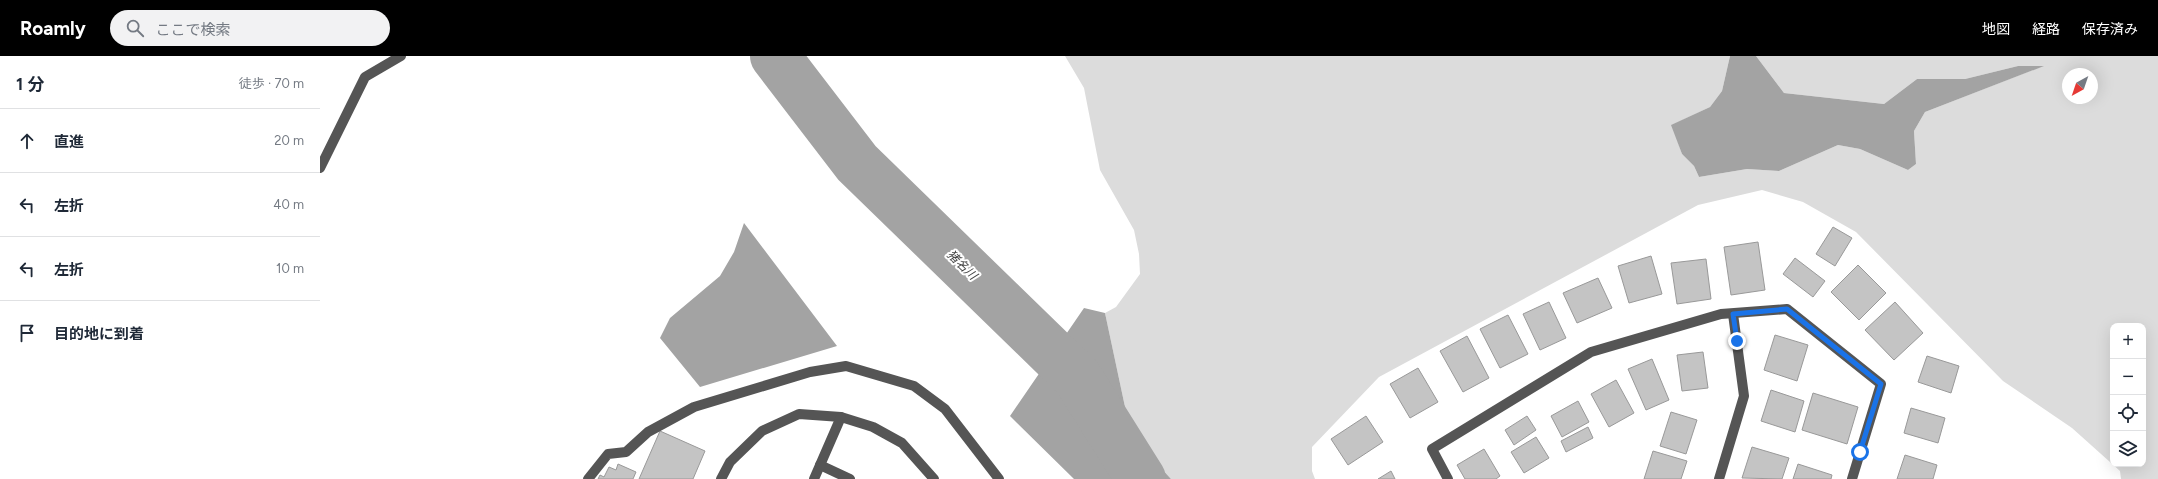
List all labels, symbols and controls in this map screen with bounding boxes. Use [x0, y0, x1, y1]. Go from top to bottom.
search box [110, 10, 390, 46]
text: Roamly [20, 17, 86, 40]
icon: search [124, 17, 146, 39]
text: ここで検索 [156, 21, 231, 39]
text: 地図 [1982, 21, 2010, 38]
text: 経路 [2032, 21, 2060, 38]
text: 保存済み [2082, 21, 2138, 38]
north arrow [2062, 68, 2098, 104]
text: 1 分 [16, 74, 44, 94]
text: 徒歩 · 70 m [239, 76, 304, 91]
icon: ahead [16, 130, 38, 152]
text: 直進 [54, 133, 84, 151]
text: 20 m [274, 133, 304, 148]
icon: left [16, 194, 38, 216]
text: 左折 [54, 197, 84, 215]
text: 40 m [273, 197, 304, 212]
water label: 猪名川 [944, 247, 981, 284]
icon: left [16, 258, 38, 280]
text: 左折 [54, 261, 84, 279]
text: 10 m [276, 261, 304, 276]
icon: arrive [16, 322, 38, 344]
map controls [2110, 323, 2146, 467]
button: + [2110, 323, 2146, 359]
text: 目的地に到着 [54, 325, 144, 343]
route end [1728, 332, 1746, 350]
button: − [2110, 359, 2146, 395]
button: locate [2110, 395, 2146, 431]
button: layers [2110, 431, 2146, 467]
route start [1851, 443, 1869, 461]

